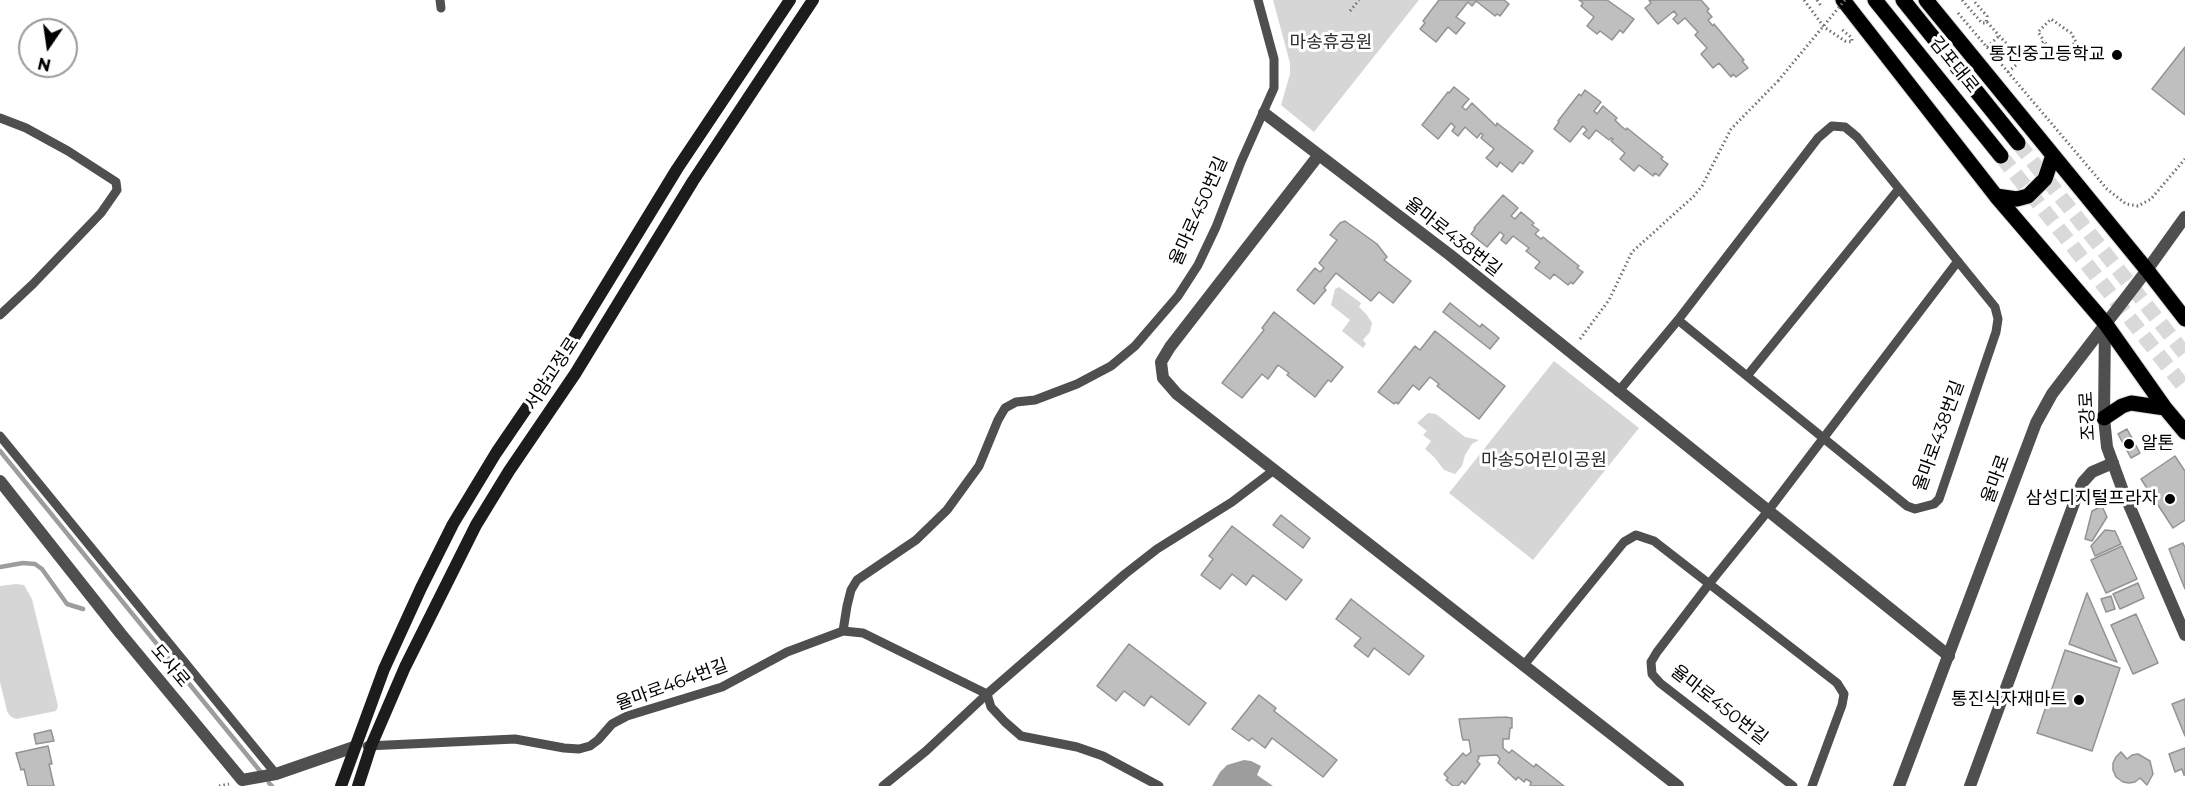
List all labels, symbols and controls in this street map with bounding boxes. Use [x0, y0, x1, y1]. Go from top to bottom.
north arrow [18, 18, 78, 78]
park label: 마송휴공원 [1290, 32, 1372, 54]
street label: 김포대로 [1925, 32, 1983, 98]
place label: 통진중고등학교 [1989, 44, 2105, 66]
marker: 통진중고등학교 [2110, 48, 2124, 62]
text: N [36, 53, 53, 75]
street label: 율마로450번길 [1165, 153, 1233, 269]
street label: 율마로438번길 [1401, 193, 1505, 281]
street label: 서암고정로 [520, 333, 584, 415]
street label: 율마로438번길 [1909, 378, 1969, 494]
street label: 조강로 [2076, 391, 2100, 441]
place label: 알톤 [2141, 433, 2174, 455]
marker: 알톤 [2122, 437, 2136, 451]
park label: 마송5어린이공원 [1481, 450, 1607, 472]
street label: 율마로 [1977, 452, 2015, 506]
place label: 삼성디지털프라자 [2026, 488, 2158, 510]
marker: 삼성디지털프라자 [2163, 492, 2177, 506]
street label: 도사로 [146, 640, 194, 692]
street label: 율마로464번길 [613, 655, 731, 715]
street label: 율마로450번길 [1666, 661, 1772, 749]
place label: 통진식자재마트 [1951, 689, 2067, 711]
marker: 통진식자재마트 [2072, 693, 2086, 707]

